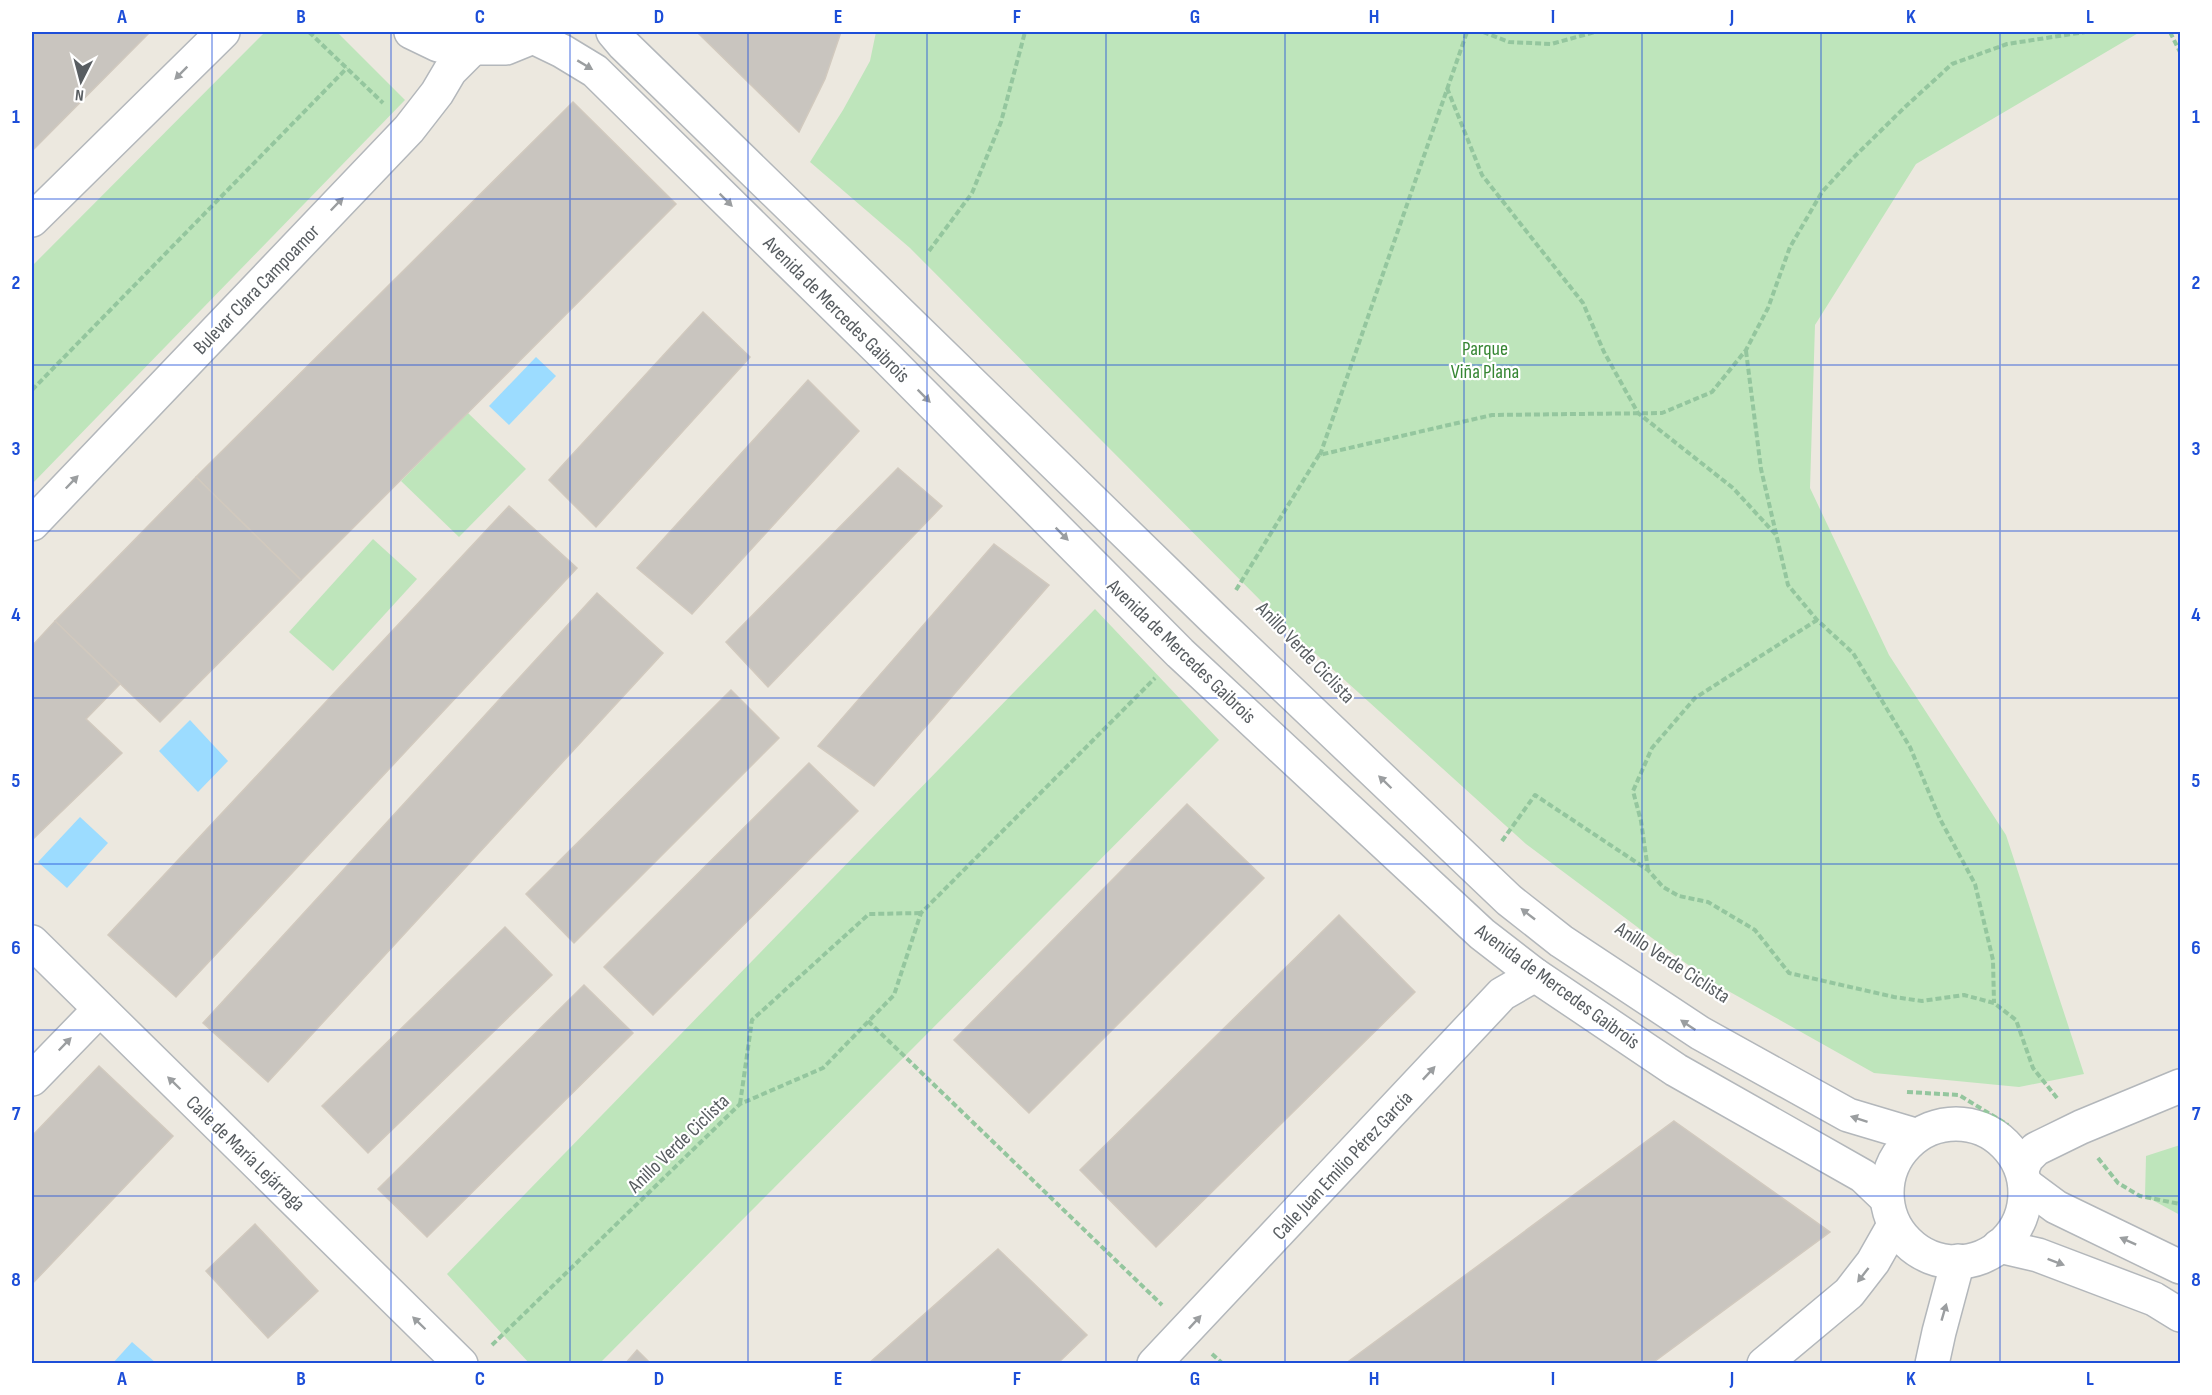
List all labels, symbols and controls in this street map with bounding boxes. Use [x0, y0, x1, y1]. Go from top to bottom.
text: A [116, 5, 127, 29]
text: B [296, 5, 306, 29]
text: C [475, 5, 485, 29]
text: D [654, 5, 664, 29]
text: E [834, 5, 842, 29]
text: F [1013, 5, 1021, 29]
text: G [1190, 5, 1200, 29]
text: H [1369, 5, 1379, 29]
text: I [1551, 5, 1555, 29]
text: J [1729, 5, 1734, 29]
text: K [1906, 5, 1916, 29]
text: L [2086, 5, 2094, 29]
north arrow [51, 51, 111, 111]
one-way arrow [577, 59, 593, 70]
one-way arrow [175, 65, 189, 79]
text: N [74, 85, 85, 104]
text: 1 [12, 105, 20, 129]
text: 1 [2192, 105, 2200, 129]
one-way arrow [718, 192, 732, 206]
one-way arrow [330, 198, 344, 212]
street label: Bulevar Clara Campoamor [189, 220, 325, 360]
street label: Avenida de Mercedes Gaibrois [757, 231, 915, 388]
text: 2 [12, 271, 20, 295]
text: 2 [2192, 271, 2200, 295]
park label: Parque Viña Plana [1451, 337, 1519, 384]
one-way arrow [917, 388, 931, 402]
text: 3 [12, 437, 21, 461]
text: 3 [2192, 437, 2201, 461]
one-way arrow [65, 474, 79, 489]
one-way arrow [1054, 526, 1068, 540]
street label: Avenida de Mercedes Gaibrois [1101, 574, 1261, 729]
street label: Anillo Verde Ciclista [1250, 596, 1360, 708]
text: 4 [11, 603, 21, 627]
text: 4 [2191, 603, 2201, 627]
text: 5 [12, 769, 21, 793]
text: 5 [2192, 769, 2201, 793]
one-way arrow [1379, 775, 1393, 789]
one-way arrow [1520, 908, 1536, 921]
street label: Anillo Verde Ciclista [1610, 916, 1734, 1009]
street label: Avenida de Mercedes Gaibrois [1470, 919, 1644, 1054]
text: 6 [11, 936, 21, 960]
text: 6 [2191, 936, 2201, 960]
one-way arrow [1680, 1020, 1696, 1031]
one-way arrow [58, 1037, 72, 1052]
one-way arrow [1422, 1065, 1436, 1080]
one-way arrow [168, 1077, 182, 1091]
street label: Calle Juan Emilio Pérez García [1268, 1086, 1418, 1245]
street label: Anillo Verde Ciclista [622, 1089, 734, 1199]
street label: Calle de María Lejárraga [181, 1091, 310, 1217]
text: 7 [12, 1102, 21, 1126]
text: 7 [2192, 1102, 2201, 1126]
one-way arrow [1850, 1114, 1868, 1123]
one-way arrow [2119, 1237, 2136, 1246]
one-way arrow [2047, 1257, 2065, 1267]
one-way arrow [1858, 1267, 1870, 1282]
text: 8 [11, 1268, 21, 1292]
text: 8 [2191, 1268, 2201, 1292]
one-way arrow [1940, 1303, 1949, 1321]
one-way arrow [1187, 1315, 1201, 1329]
one-way arrow [412, 1316, 426, 1330]
text: A [116, 1367, 127, 1391]
text: B [296, 1367, 306, 1391]
text: C [475, 1367, 485, 1391]
text: D [654, 1367, 664, 1391]
text: E [834, 1367, 842, 1391]
text: F [1013, 1367, 1021, 1391]
text: G [1190, 1367, 1200, 1391]
text: H [1369, 1367, 1379, 1391]
text: I [1551, 1367, 1555, 1391]
text: J [1729, 1367, 1734, 1391]
text: K [1906, 1367, 1916, 1391]
text: L [2086, 1367, 2094, 1391]

